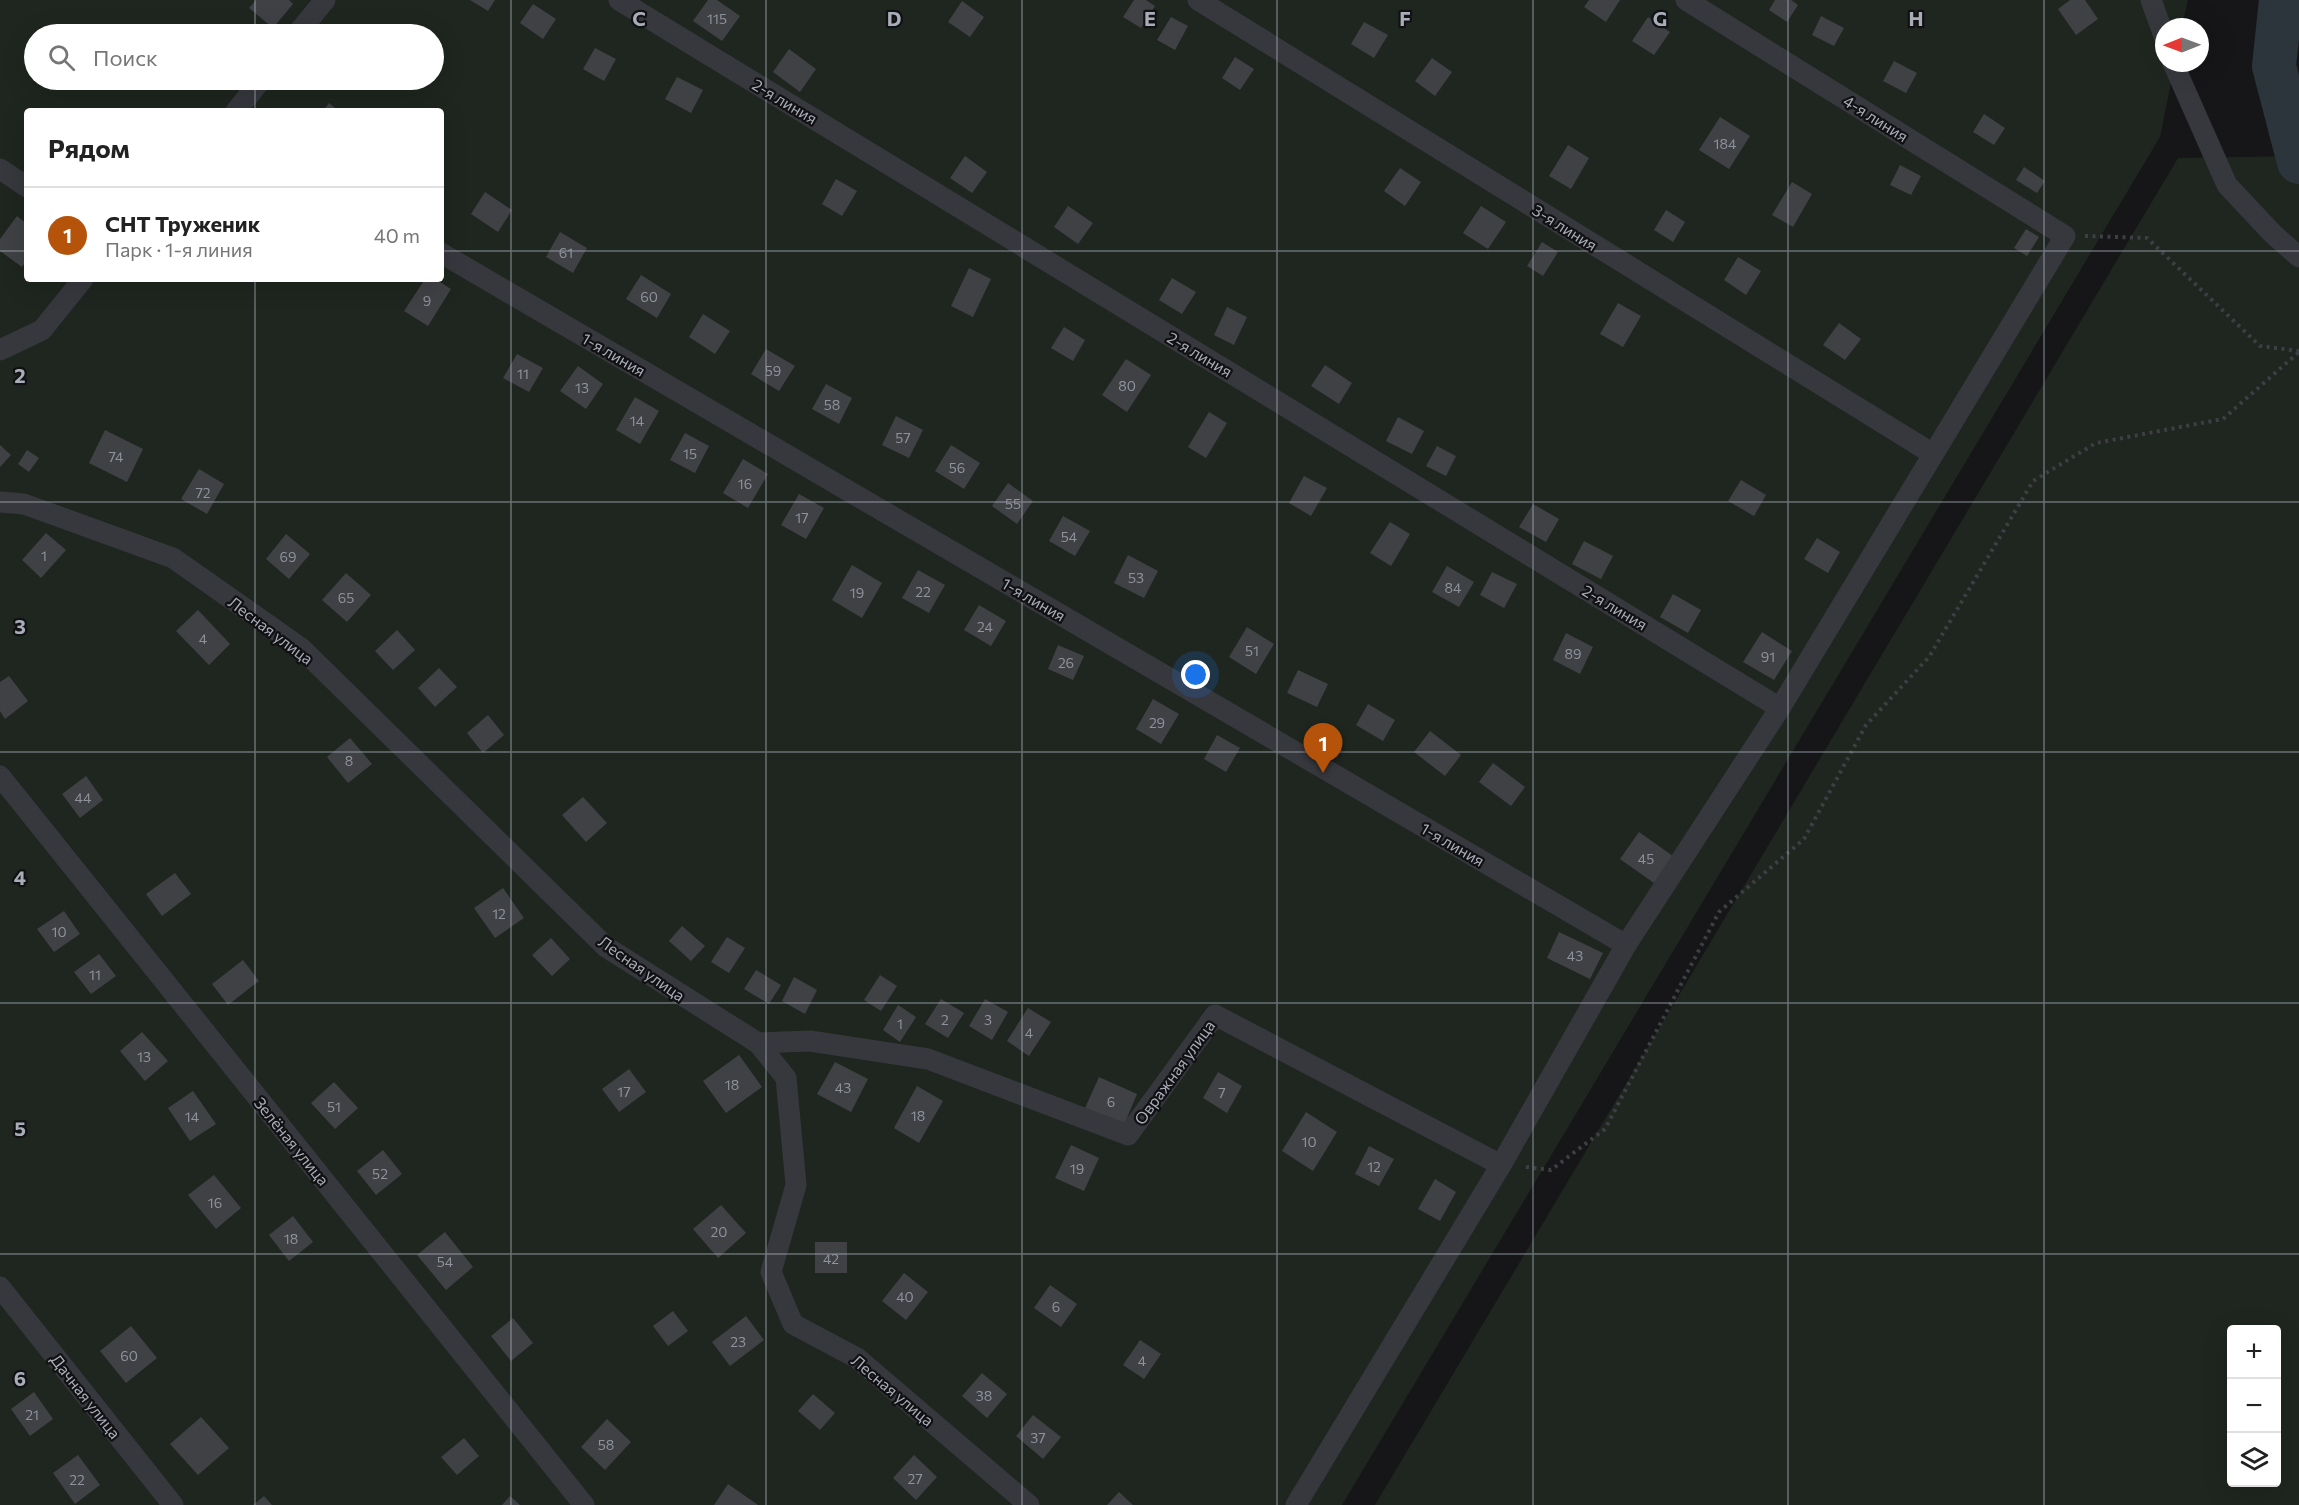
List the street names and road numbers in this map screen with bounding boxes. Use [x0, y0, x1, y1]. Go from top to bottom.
street label: 2-я линия [749, 74, 821, 128]
street label: 4-я линия [1840, 91, 1912, 145]
street label: 3-я линия [1529, 200, 1601, 254]
street label: 2-я линия [1164, 327, 1236, 381]
street label: 1-я линия [579, 328, 649, 380]
street label: 1-я линия [999, 573, 1069, 625]
street label: 2-я линия [1579, 580, 1651, 634]
street label: Лесная улица [225, 592, 317, 668]
street label: 1-я линия [1418, 818, 1488, 870]
street label: Лесная улица [595, 931, 689, 1005]
street label: Овражная улица [1130, 1016, 1218, 1128]
street label: Зелёная улица [251, 1093, 333, 1189]
street label: Дачная улица [47, 1350, 125, 1442]
street label: Лесная улица [848, 1350, 938, 1430]

